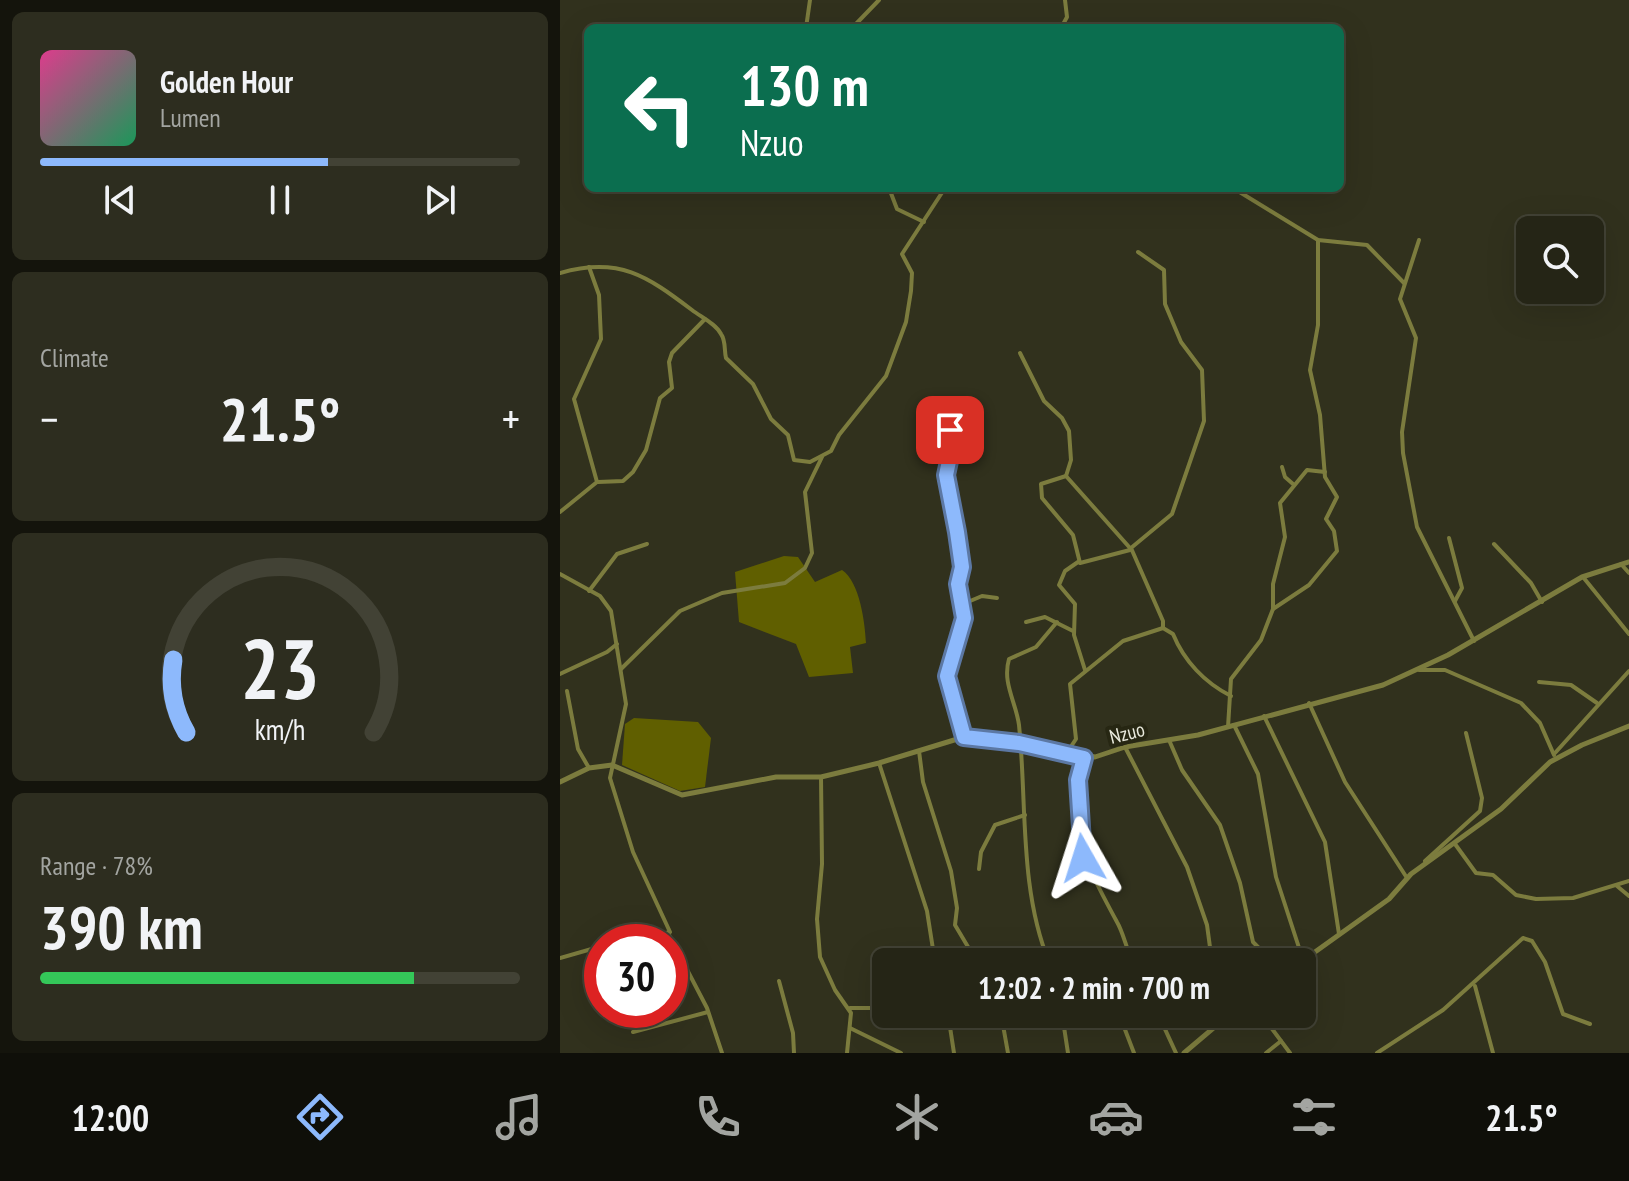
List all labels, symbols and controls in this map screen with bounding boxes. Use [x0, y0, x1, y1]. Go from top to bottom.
text: 130 m [740, 49, 869, 121]
icon: left [608, 56, 712, 160]
text: Golden Hour [160, 62, 293, 101]
text: Lumen [160, 101, 221, 134]
text: Nzuo [740, 119, 804, 166]
icon: previous [98, 178, 142, 222]
icon: pause [258, 178, 302, 222]
icon: next [418, 178, 462, 222]
map controls [1516, 216, 1604, 304]
button: search [1516, 216, 1604, 304]
text: Climate [40, 341, 109, 374]
text: 21.5° [220, 380, 340, 458]
text: − [40, 390, 58, 447]
text: + [502, 390, 520, 447]
pin [916, 396, 984, 464]
icon: arrive [928, 408, 972, 452]
text: 23 [240, 613, 320, 721]
text: km/h [255, 711, 305, 748]
street label: Nzuo [1107, 716, 1147, 750]
position arrow [1041, 816, 1125, 900]
text: Range · 78% [40, 849, 153, 882]
text: 390 km [40, 888, 203, 966]
speed limit sign: 30 [584, 924, 688, 1028]
text: 12:02 · 2 min · 700 m [978, 968, 1210, 1007]
icon: directions [292, 1089, 348, 1145]
icon: music [491, 1089, 547, 1145]
icon: phone [690, 1089, 746, 1145]
icon: climate [889, 1089, 945, 1145]
icon: car [1088, 1089, 1144, 1145]
icon: filters [1286, 1089, 1342, 1145]
text: 12:00 [71, 1094, 149, 1141]
text: 21.5° [1485, 1094, 1558, 1141]

